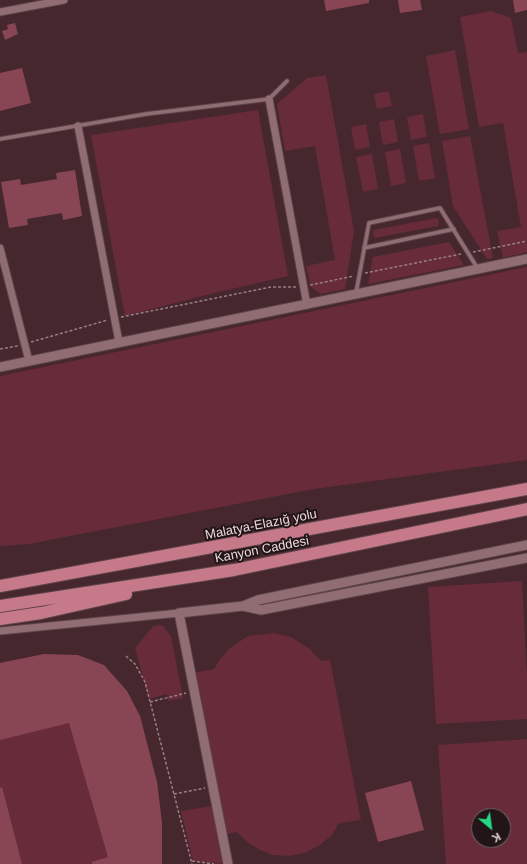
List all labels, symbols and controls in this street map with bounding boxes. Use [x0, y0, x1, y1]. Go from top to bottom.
street label: Malatya-Elazığ yolu [204, 507, 318, 543]
street label: Kanyon Caddesi [214, 533, 310, 567]
north arrow [471, 808, 511, 848]
text: K [490, 830, 503, 845]

